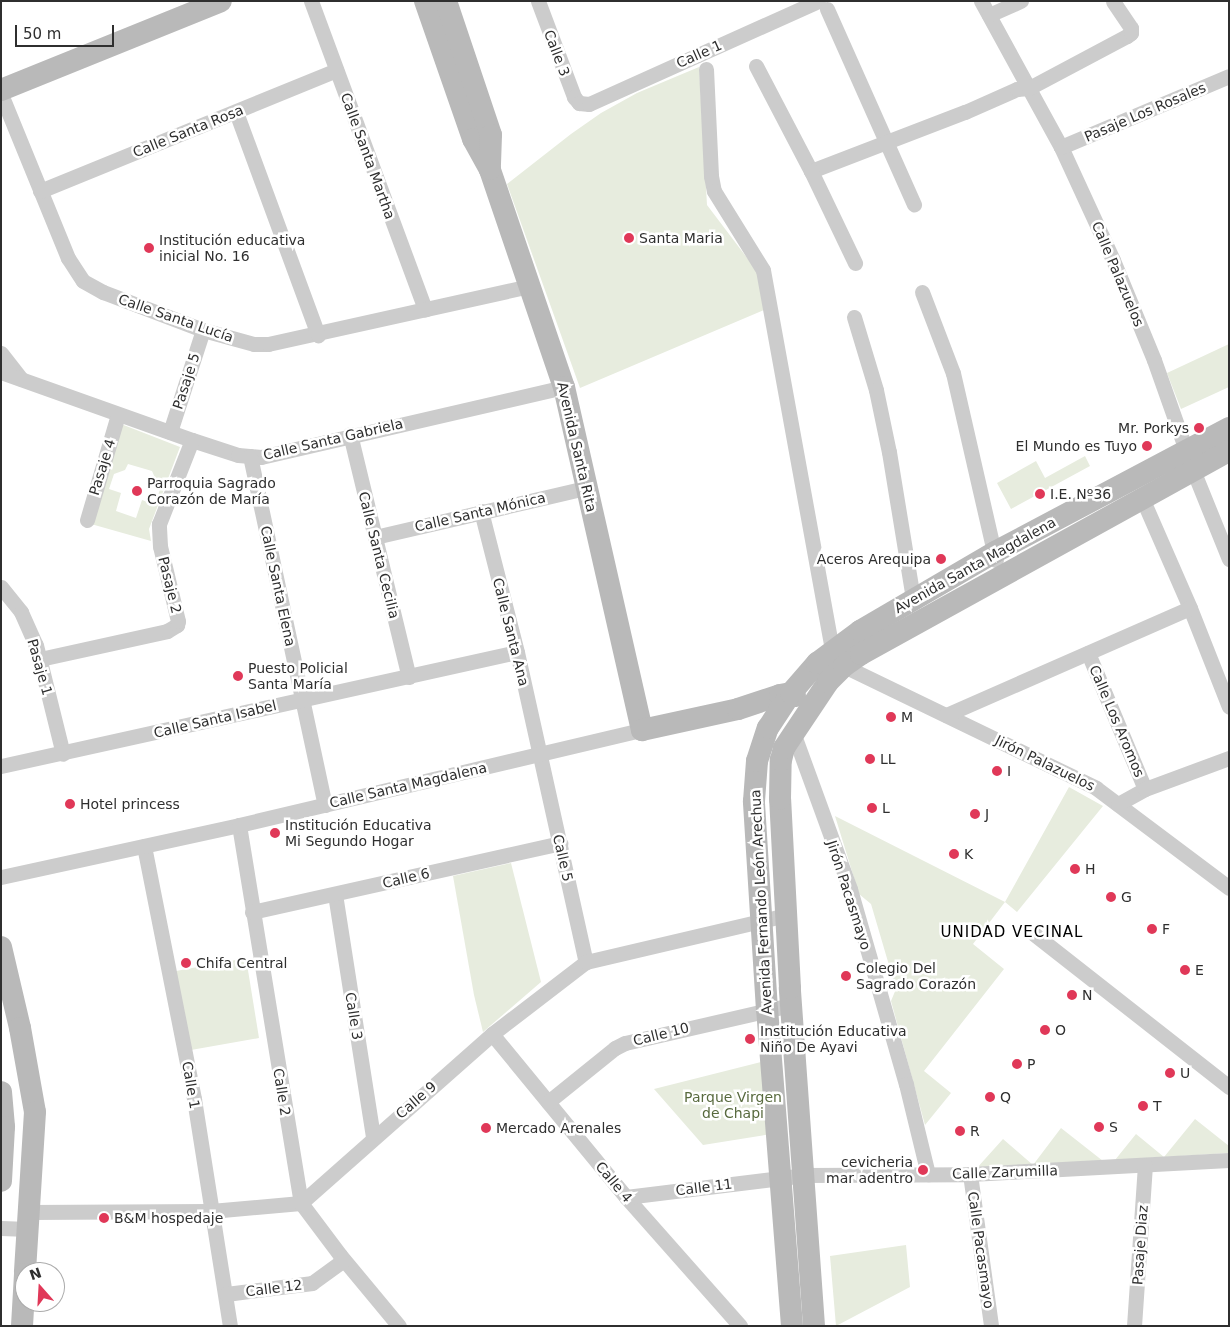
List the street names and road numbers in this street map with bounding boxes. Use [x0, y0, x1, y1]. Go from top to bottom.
street label: Calle 3 [541, 28, 573, 78]
street label: Calle 1 [674, 37, 724, 71]
street label: Pasaje Los Rosales [1082, 79, 1208, 145]
street label: Calle Santa Martha [337, 90, 399, 222]
street label: Calle Santa Rosa [130, 101, 246, 161]
street label: Calle Palazuelos [1088, 219, 1148, 329]
street label: Calle Santa Lucía [116, 290, 236, 346]
street label: Pasaje 5 [169, 351, 203, 411]
street label: Avenida Santa Rita [554, 380, 600, 514]
street label: Calle Santa Gabriela [261, 415, 405, 463]
street label: Pasaje 4 [85, 437, 119, 497]
street label: Calle Santa Mónica [413, 489, 547, 535]
street label: Calle Santa Cecilia [355, 490, 403, 620]
street label: Avenida Santa Magdalena [891, 513, 1059, 617]
street label: Calle Santa Elena [257, 524, 299, 648]
street label: Pasaje 2 [155, 555, 185, 615]
street label: Calle Santa Ana [489, 576, 533, 688]
street label: Pasaje 1 [24, 637, 56, 697]
street label: Calle Los Aromos [1086, 662, 1148, 780]
street label: Calle Santa Isabel [152, 697, 278, 741]
street label: Jirón Palazuelos [992, 732, 1098, 794]
street label: Calle Santa Magdalena [328, 759, 488, 811]
street label: Avenida Fernando León Arechua [747, 789, 775, 1015]
street label: Calle 5 [549, 833, 577, 883]
street label: Jirón Pacasmayo [823, 838, 875, 952]
street label: Calle 6 [381, 864, 431, 892]
street label: Calle 3 [342, 991, 366, 1041]
street label: Calle 10 [631, 1019, 691, 1049]
street label: Calle 1 [179, 1060, 203, 1110]
street label: Calle 2 [270, 1067, 294, 1117]
street label: Calle 9 [392, 1078, 440, 1122]
street label: Calle 4 [592, 1158, 636, 1206]
street label: Calle Zarumilla [952, 1162, 1058, 1182]
street label: Calle 11 [675, 1175, 733, 1199]
street label: Calle Pacasmayo [964, 1190, 998, 1310]
street label: Pasaje Diaz [1129, 1205, 1151, 1285]
street label: Calle 12 [245, 1276, 303, 1300]

